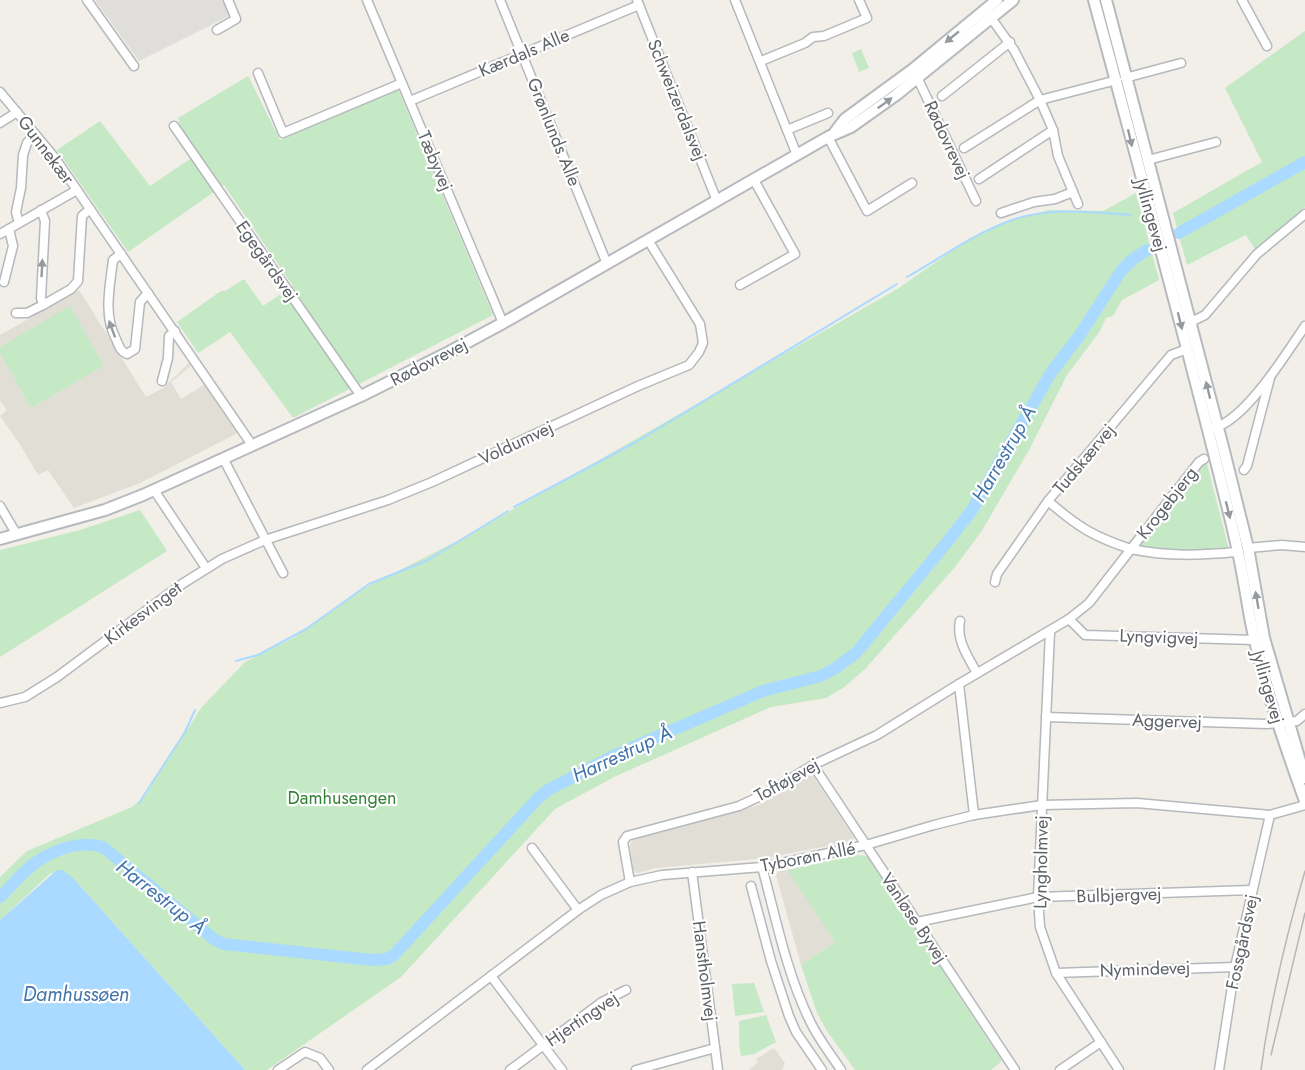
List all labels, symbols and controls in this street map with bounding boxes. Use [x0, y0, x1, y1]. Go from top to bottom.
street label: Kærdals Alle [475, 22, 573, 84]
one-way arrow [945, 30, 960, 43]
street label: Schweizerdalsvej [641, 35, 713, 165]
street label: Grønlunds Alle [520, 74, 588, 190]
street label: Rødovrevej [917, 96, 977, 184]
one-way arrow [876, 97, 892, 109]
street label: Gunnekær [11, 110, 81, 191]
street label: Tæbyvej [411, 127, 459, 195]
one-way arrow [1126, 128, 1136, 147]
street label: Jyllingevej [1128, 173, 1174, 255]
street label: Egegårdsvej [230, 215, 304, 307]
one-way arrow [38, 258, 47, 277]
one-way arrow [1175, 312, 1185, 330]
one-way arrow [106, 320, 116, 338]
street label: Rødovrevej [386, 331, 472, 393]
one-way arrow [1203, 381, 1213, 399]
water label: Harrestrup Å [965, 400, 1043, 508]
street label: Voldumvej [474, 414, 558, 472]
street label: Tudskærvej [1047, 418, 1121, 500]
street label: Krogebjerg [1130, 461, 1204, 545]
one-way arrow [1224, 501, 1234, 519]
street label: Kirkesvinget [99, 575, 188, 651]
one-way arrow [1253, 591, 1262, 610]
street label: Lyngvigvej [1119, 623, 1199, 651]
street label: Jyllingevej [1245, 645, 1291, 727]
street label: Aggervej [1132, 707, 1202, 735]
water label: Harrestrup Å [567, 718, 677, 790]
street label: Toftøjevej [750, 752, 824, 808]
park label: Damhusengen [288, 785, 396, 811]
street label: Lyngholmvej [1027, 815, 1055, 909]
street label: Tyborøn Allé [758, 835, 858, 879]
water label: Harrestrup Å [110, 853, 212, 942]
street label: Vanløse Byvej [874, 868, 954, 968]
street label: Bulbjergvej [1076, 881, 1162, 909]
street label: Fossgårdsvej [1219, 892, 1265, 992]
street label: Hanstholmvej [686, 919, 724, 1023]
street label: Nymindevej [1099, 954, 1191, 984]
water label: Damhussøen [23, 980, 129, 1009]
street label: Hjertingvej [540, 985, 624, 1053]

